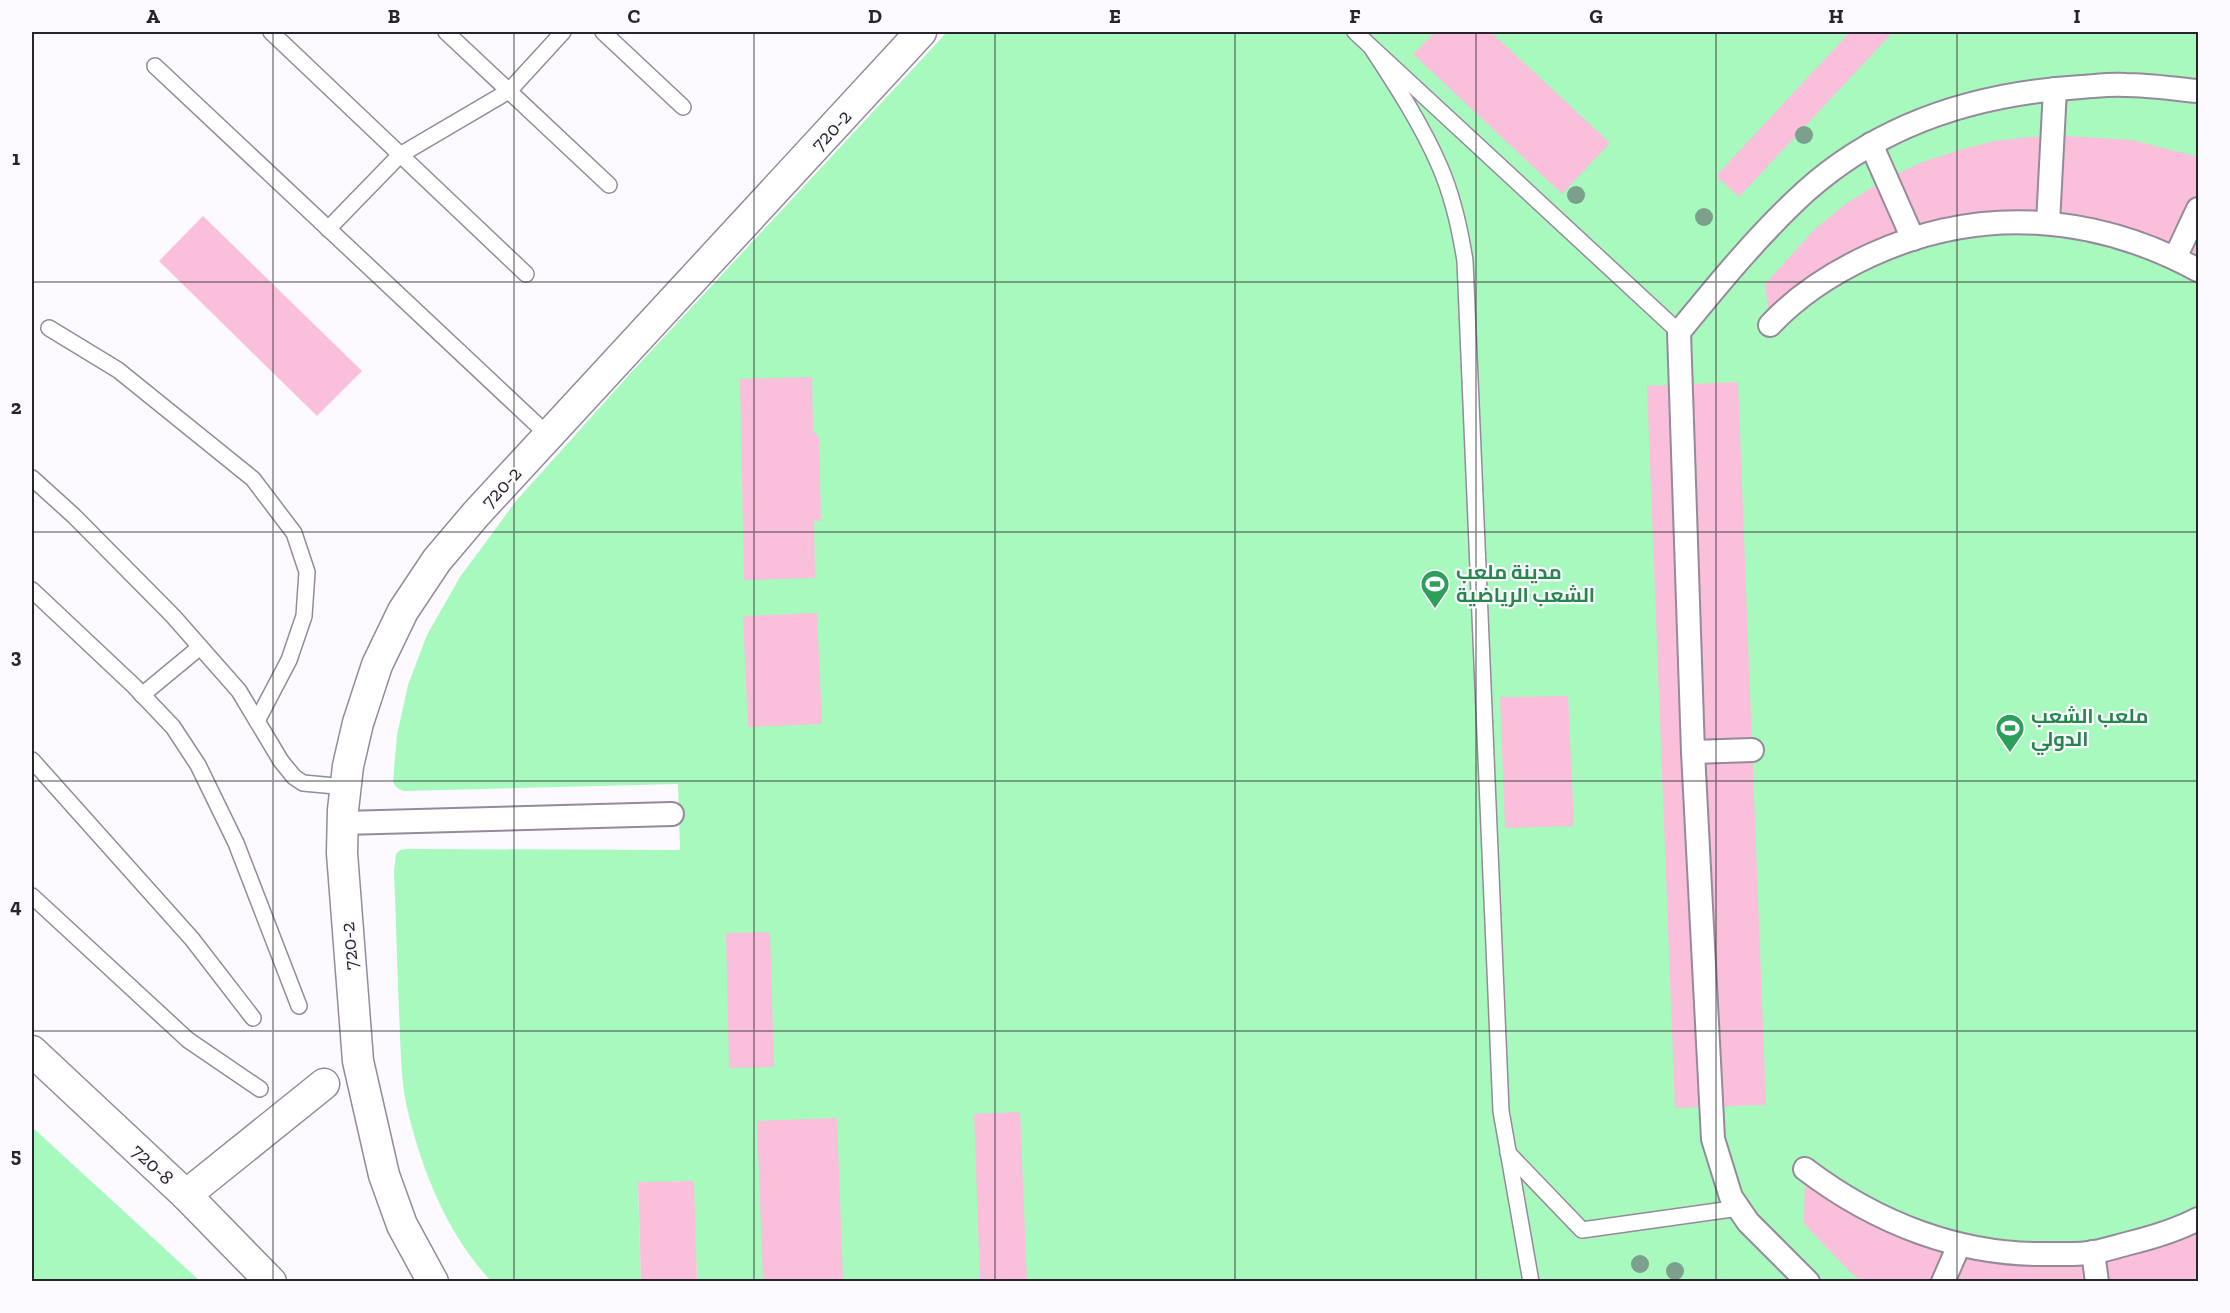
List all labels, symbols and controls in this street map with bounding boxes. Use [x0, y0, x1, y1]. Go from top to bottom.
text: A [146, 4, 160, 28]
text: B [388, 4, 400, 28]
text: C [628, 4, 641, 28]
text: D [868, 4, 882, 28]
text: E [1109, 4, 1121, 28]
text: F [1349, 4, 1361, 28]
text: G [1589, 4, 1603, 28]
text: H [1828, 4, 1844, 28]
text: I [2073, 4, 2081, 28]
street label: 720-2 [806, 104, 856, 156]
text: 1 [12, 146, 20, 170]
text: 2 [11, 395, 22, 419]
street label: 720-2 [476, 461, 526, 513]
place label: مدينة ملعب الشعب الرياضية [1456, 560, 1595, 607]
sports icon: مدينة ملعب الشعب الرياضية [1419, 568, 1451, 610]
text: 3 [11, 644, 22, 668]
place label: ملعب الشعب الدولي [2031, 704, 2149, 755]
sports icon: ملعب الشعب الدولي [1994, 712, 2026, 754]
text: 4 [10, 894, 22, 918]
street label: 720-2 [335, 921, 363, 971]
street label: 720-8 [127, 1139, 179, 1189]
text: 5 [11, 1143, 21, 1167]

